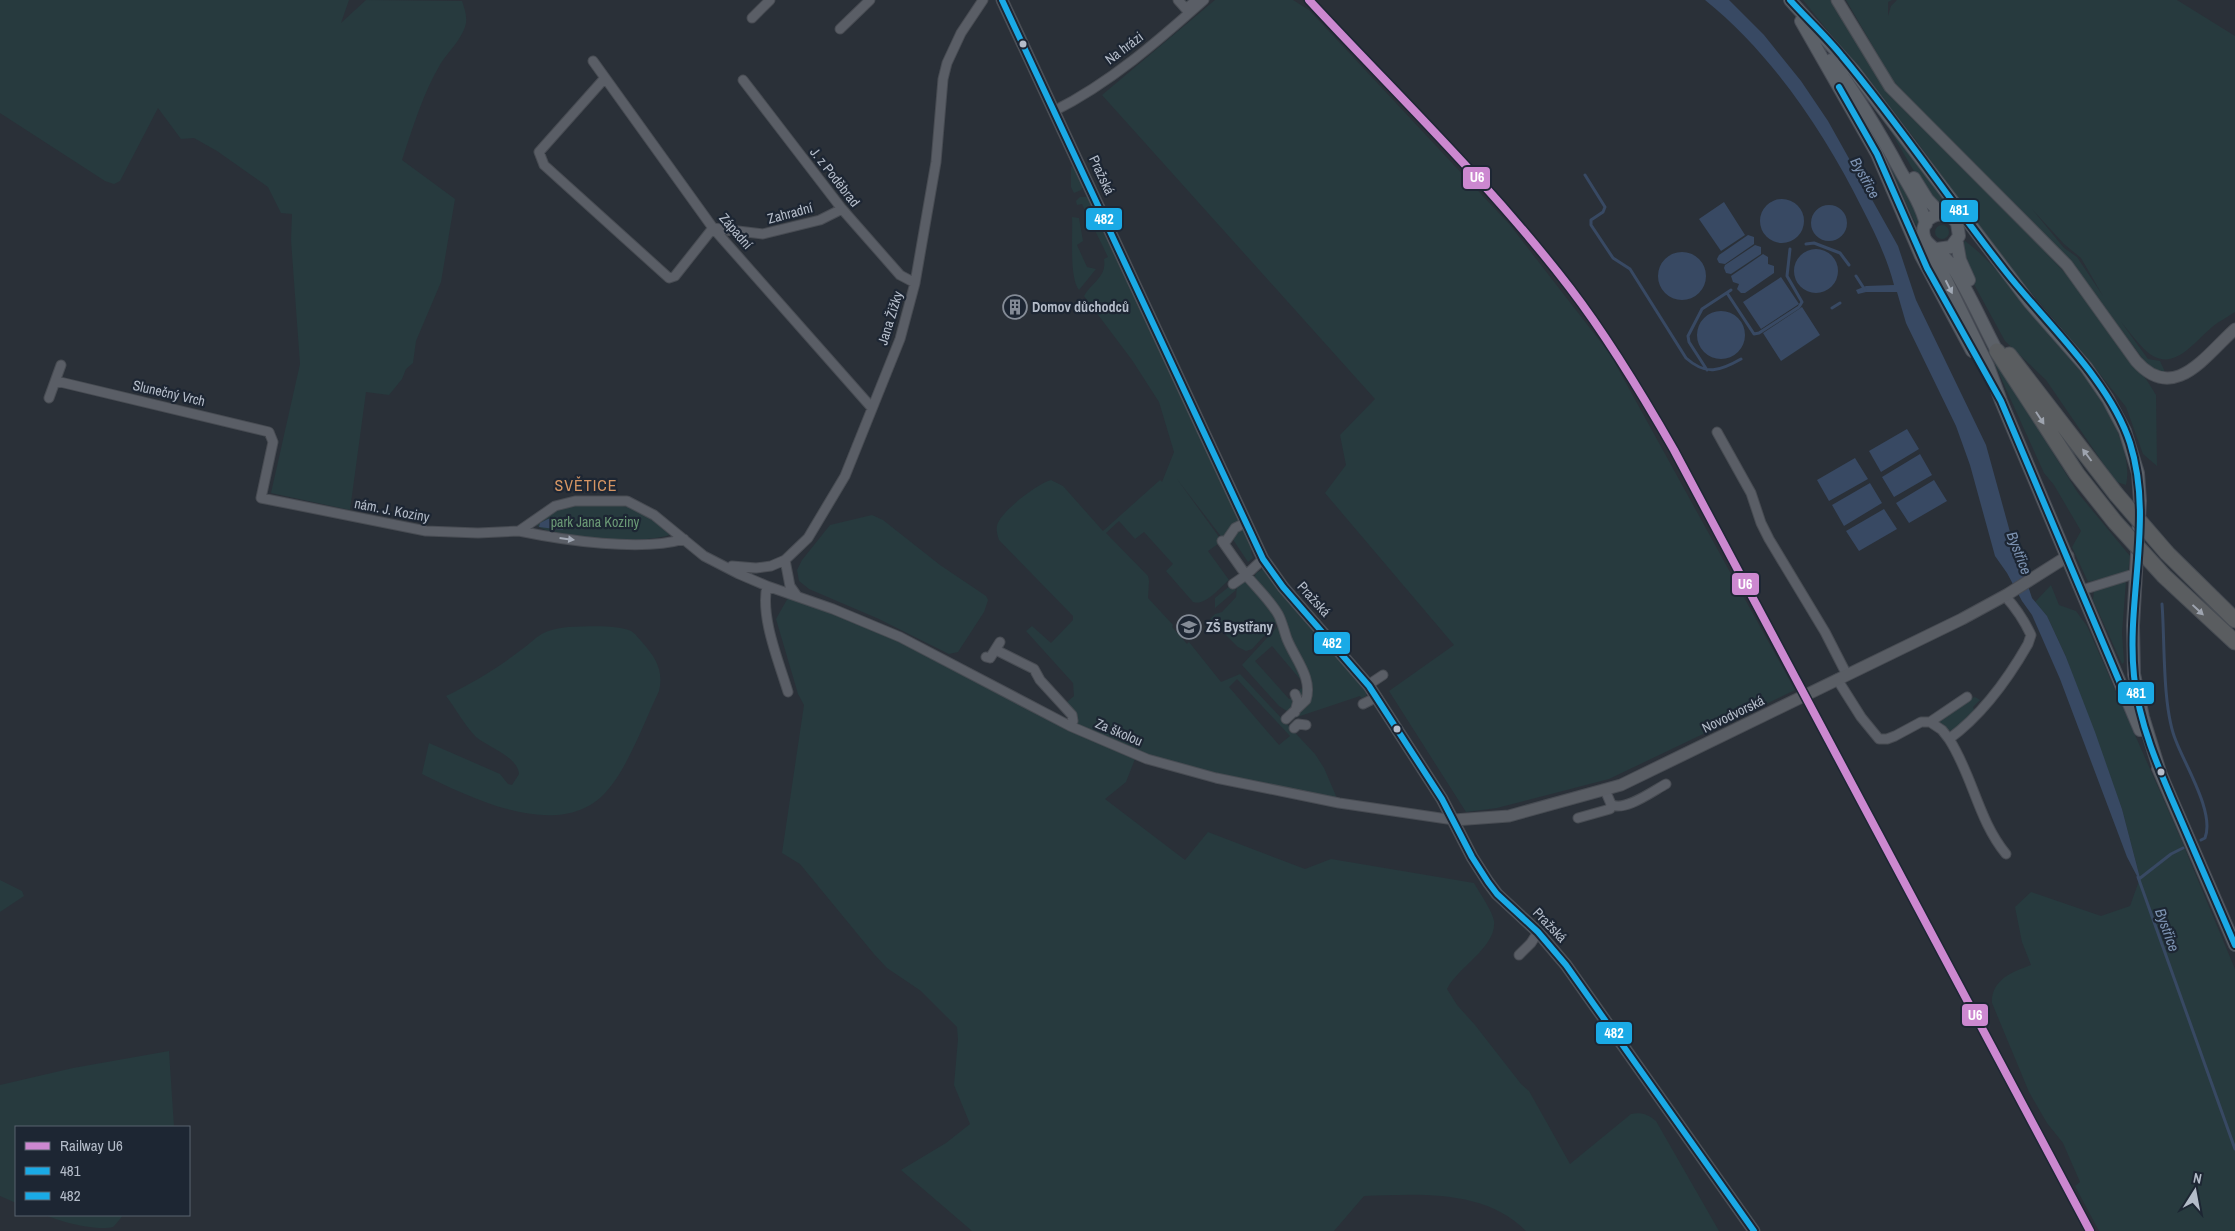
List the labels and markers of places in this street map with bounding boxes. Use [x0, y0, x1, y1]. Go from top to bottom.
unlabelled marker [1018, 39, 1028, 49]
building icon: Domov důchodců [1002, 294, 1028, 320]
place label: Domov důchodců [1032, 298, 1129, 316]
school or university icon: ZŠ Bystřany [1176, 614, 1202, 640]
place label: ZŠ Bystřany [1206, 618, 1274, 636]
unlabelled marker [1392, 724, 1402, 734]
unlabelled marker [2156, 767, 2166, 777]

